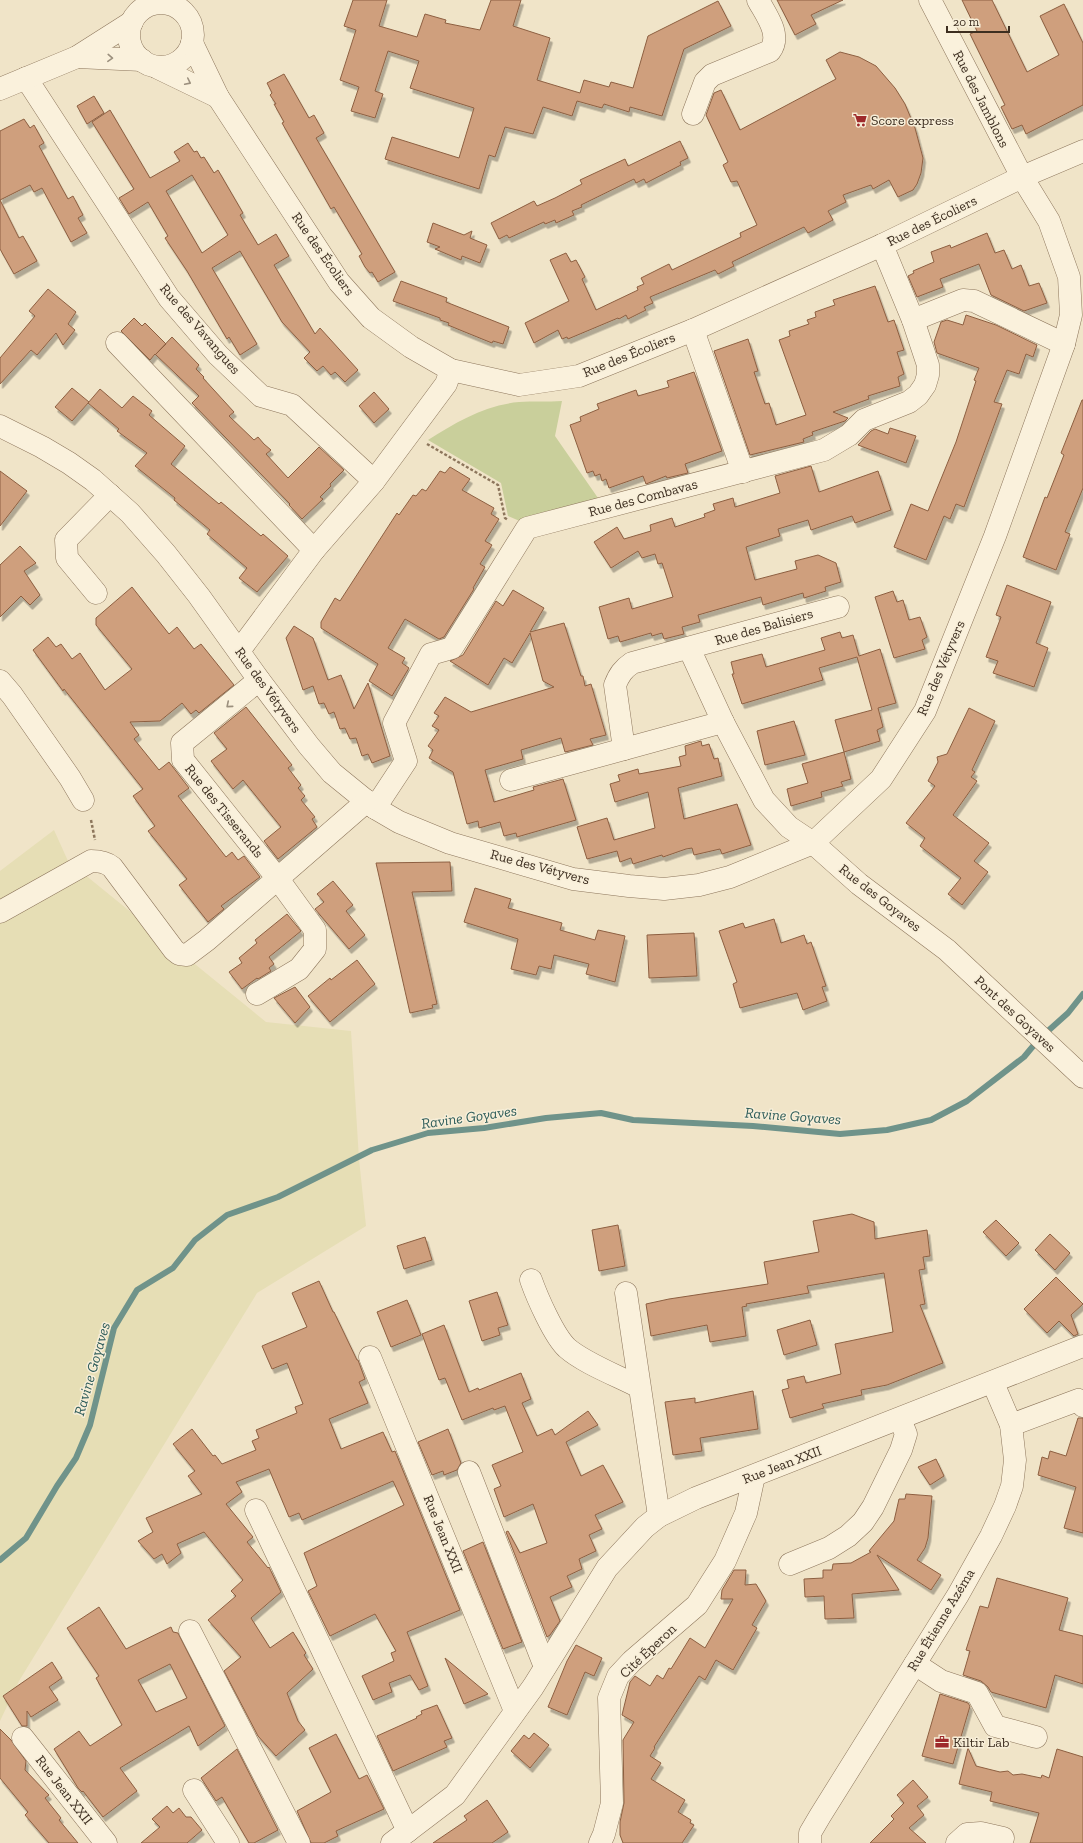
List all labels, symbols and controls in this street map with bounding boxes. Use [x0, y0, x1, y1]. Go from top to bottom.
scale bar [947, 8, 1009, 34]
text: 20 m [953, 15, 980, 29]
street label: Rue des Jamblons [949, 47, 1013, 151]
one-way arrow [107, 54, 113, 63]
one-way arrow [184, 77, 192, 85]
supermarket icon: Score express [852, 112, 868, 128]
place label: Score express [871, 112, 954, 129]
street label: Rue des Écoliers [884, 192, 980, 250]
street label: Rue des Écoliers [288, 209, 358, 299]
street label: Rue des Vavangues [156, 280, 244, 378]
street label: Rue des Écoliers [580, 329, 678, 381]
street label: Rue des Combavas [587, 475, 699, 521]
street label: Rue des Balisiers [713, 605, 815, 649]
street label: Rue des Vétyvers [913, 618, 969, 718]
street label: Rue des Vétyvers [231, 644, 305, 736]
one-way arrow [226, 700, 233, 707]
street label: Rue des Tisserands [181, 761, 267, 861]
street label: Rue des Vétyvers [489, 846, 591, 888]
street label: Rue des Goyaves [835, 861, 925, 935]
street label: Pont des Goyaves [971, 972, 1059, 1056]
water label: Ravine Goyaves [420, 1101, 518, 1133]
water label: Ravine Goyaves [744, 1104, 842, 1128]
water label: Ravine Goyaves [70, 1320, 114, 1418]
street label: Rue Jean XXII [740, 1442, 824, 1488]
street label: Rue Jean XXII [420, 1492, 466, 1576]
street label: Rue Étienne Azéma [904, 1565, 978, 1674]
street label: Cité Éperon [616, 1620, 680, 1682]
office icon: Kiltir Lab [934, 1734, 950, 1750]
place label: Kiltir Lab [953, 1734, 1009, 1751]
street label: Rue Jean XXII [32, 1752, 96, 1828]

